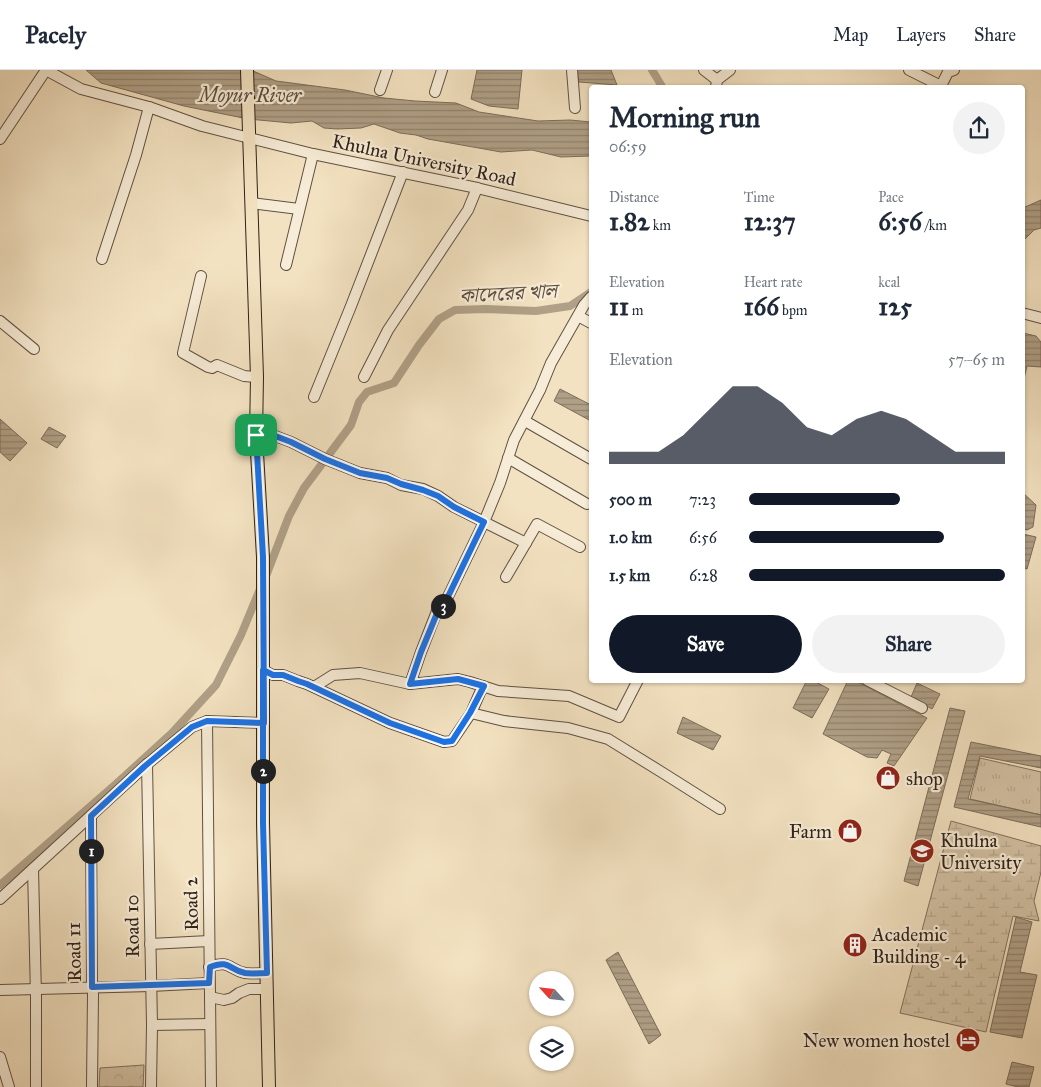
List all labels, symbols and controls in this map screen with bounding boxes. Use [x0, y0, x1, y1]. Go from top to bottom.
text: Pacely [25, 20, 86, 50]
text: Map [833, 24, 868, 46]
text: Layers [896, 24, 946, 46]
text: Share [974, 24, 1016, 46]
water label: Moyur River [197, 83, 303, 107]
text: Morning run [609, 100, 760, 135]
button: share [953, 102, 1005, 154]
street label: Khulna University Road [330, 129, 519, 191]
text: 06:59 [609, 137, 647, 156]
text: Distance [609, 189, 659, 206]
text: Time [744, 189, 775, 206]
text: Pace [878, 189, 904, 206]
text: 1.82 [609, 206, 650, 237]
text: 12:37 [744, 206, 796, 237]
text: 6:56 [878, 206, 922, 237]
text: km [650, 217, 671, 234]
text: /km [922, 217, 947, 234]
text: Elevation [609, 274, 665, 291]
text: Heart rate [744, 274, 803, 291]
text: kcal [878, 274, 900, 291]
water label: কাদেরের খাল [459, 278, 561, 308]
text: 11 [609, 291, 629, 322]
text: 166 [744, 291, 779, 322]
text: 125 [878, 291, 912, 322]
text: m [629, 302, 644, 319]
text: bpm [779, 302, 808, 319]
text: Elevation [609, 350, 673, 369]
text: 57–65 m [948, 350, 1005, 369]
pin [235, 414, 277, 456]
icon: arrive [242, 421, 270, 449]
text: 500 m [609, 490, 652, 509]
text: 7:23 [689, 490, 716, 509]
text: 1.0 km [609, 528, 652, 547]
text: 6:56 [689, 528, 717, 547]
text: 1.5 km [609, 566, 650, 585]
text: 6:28 [689, 566, 718, 585]
pin: 3 [430, 594, 456, 618]
text: 3 [441, 598, 446, 615]
button: Save [609, 615, 802, 673]
button: Share [812, 615, 1005, 673]
pin: 2 [250, 758, 276, 784]
text: 2 [260, 763, 267, 780]
shop icon: shop [875, 765, 901, 791]
place label: shop [906, 767, 943, 790]
shop icon: Farm [837, 818, 863, 844]
place label: Farm [789, 820, 832, 843]
place label: Khulna University [940, 829, 1023, 874]
pin: 1 [78, 838, 104, 864]
school or university icon: Khulna University [909, 838, 935, 864]
text: 1 [89, 843, 94, 860]
street label: Road 2 [179, 876, 203, 931]
street label: Road 10 [120, 894, 144, 958]
street label: Road 11 [62, 922, 86, 982]
place label: Academic Building - 4 [871, 923, 966, 969]
building icon: Academic Building - 4 [842, 932, 868, 958]
north arrow [529, 971, 574, 1016]
map controls [529, 971, 574, 1071]
button: layers [529, 1026, 574, 1071]
hotel icon: New women hostel [955, 1027, 981, 1053]
place label: New women hostel [803, 1029, 951, 1052]

